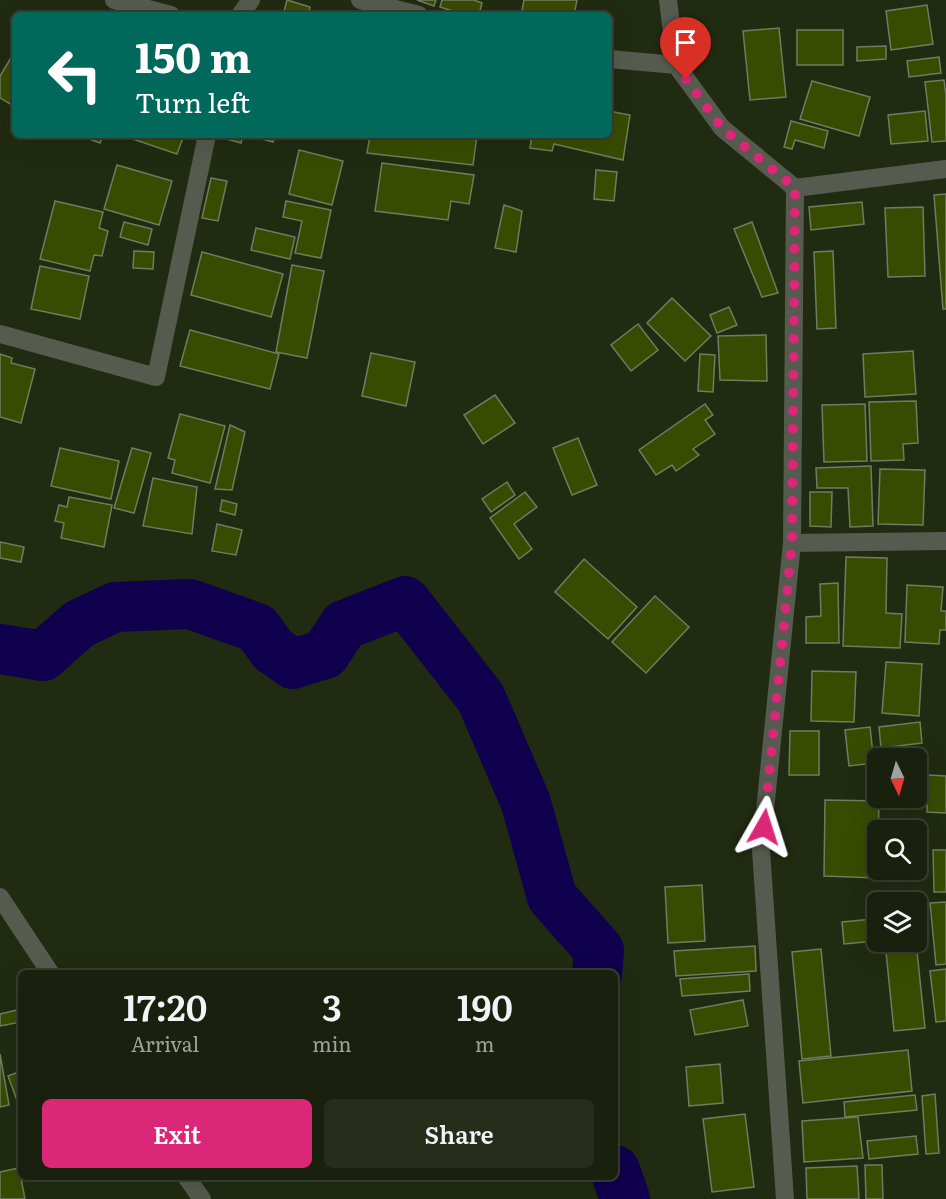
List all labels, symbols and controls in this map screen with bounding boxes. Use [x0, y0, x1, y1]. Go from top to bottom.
pin [660, 17, 711, 79]
text: 150 m [135, 24, 251, 86]
icon: arrive [669, 26, 702, 59]
icon: left [36, 36, 114, 114]
text: Turn left [135, 81, 250, 121]
north arrow [867, 748, 927, 808]
map controls [867, 748, 927, 952]
position arrow [732, 795, 796, 859]
button: search [867, 820, 927, 880]
button: layers [867, 892, 927, 952]
text: 17:20 [123, 979, 207, 1032]
text: 3 [322, 979, 342, 1032]
text: 190 [457, 979, 513, 1032]
text: Arrival [131, 1028, 199, 1058]
text: min [312, 1028, 352, 1058]
text: m [475, 1028, 495, 1058]
button: Exit [42, 1099, 312, 1168]
button: Share [324, 1099, 594, 1168]

